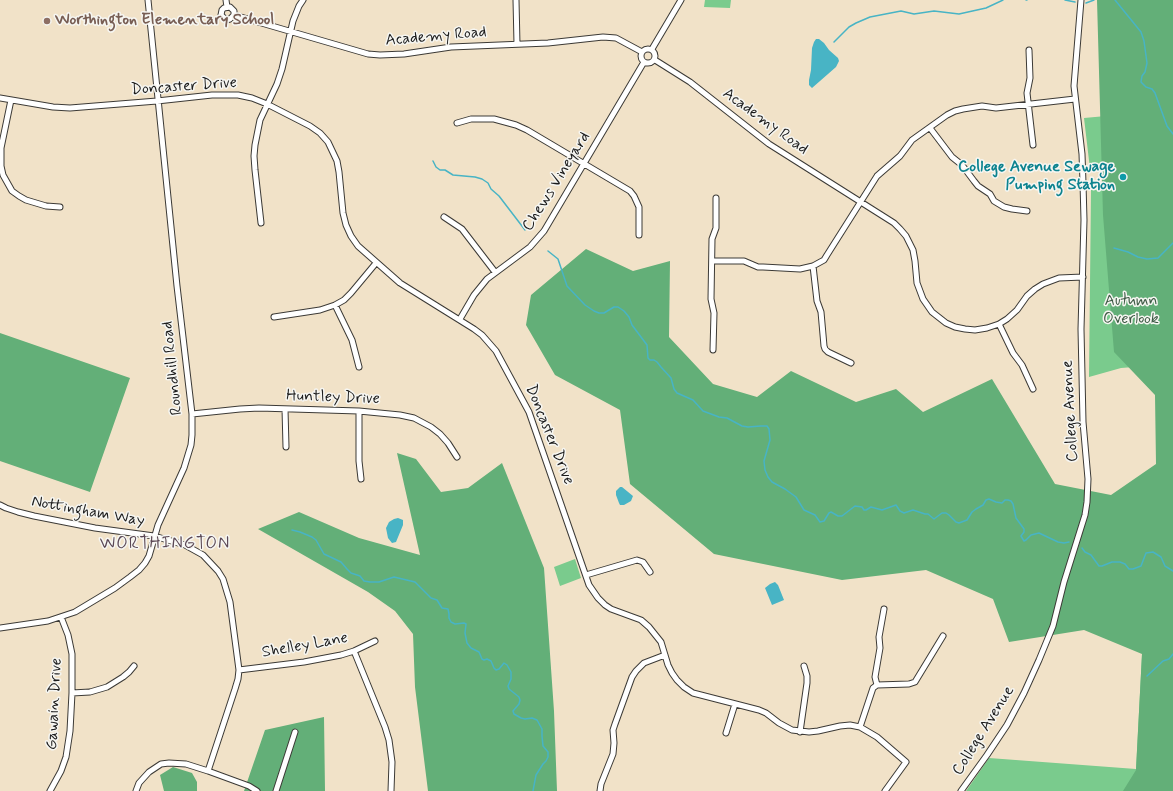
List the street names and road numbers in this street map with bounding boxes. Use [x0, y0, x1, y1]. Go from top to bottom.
street label: Academy Road [385, 23, 487, 51]
street label: Doncaster Drive [130, 74, 238, 100]
street label: Academy Road [718, 84, 812, 160]
street label: Chews Vineyard [519, 129, 595, 235]
street label: Roundhill Road [159, 320, 187, 416]
street label: College Avenue [1059, 360, 1083, 462]
street label: Doncaster Drive [520, 382, 578, 488]
street label: Huntley Drive [286, 387, 380, 409]
street label: Nottingham Way [30, 493, 146, 531]
street label: Shelley Lane [261, 629, 349, 663]
street label: Gawain Drive [43, 657, 67, 751]
street label: College Avenue [949, 683, 1019, 779]

